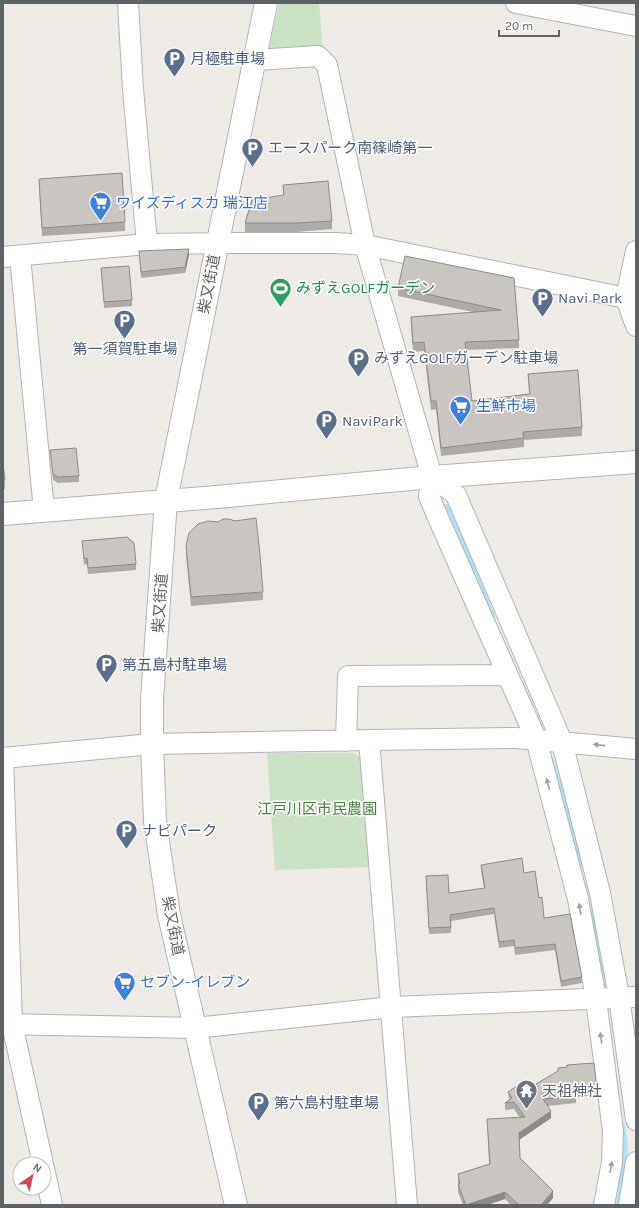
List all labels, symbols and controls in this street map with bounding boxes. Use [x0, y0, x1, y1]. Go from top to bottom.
scale bar [499, 12, 559, 38]
text: 20 m [505, 19, 533, 33]
parking icon: 月極駐車場 [161, 46, 187, 79]
place label: 月極駐車場 [190, 50, 265, 68]
parking icon: エースパーク南篠崎第一 [239, 135, 265, 168]
place label: エースパーク南篠崎第一 [268, 139, 432, 157]
supermarket icon: ワイズディスカ 瑞江店 [87, 190, 113, 223]
place label: ワイズディスカ 瑞江店 [116, 194, 268, 212]
street label: 柴又街道 [194, 253, 224, 315]
sports icon: みずえGOLFガーデン [267, 275, 293, 308]
place label: みずえGOLFガーデン [296, 279, 435, 297]
parking icon: Navi Park [529, 285, 555, 318]
place label: Navi Park [558, 289, 623, 307]
parking icon: 第一須賀駐車場 [112, 307, 138, 340]
place label: 第一須賀駐車場 [72, 340, 178, 358]
parking icon: みずえGOLFガーデン駐車場 [346, 345, 372, 378]
place label: みずえGOLFガーデン駐車場 [374, 349, 558, 367]
supermarket icon: 生鮮市場 [447, 393, 473, 426]
place label: 生鮮市場 [476, 397, 536, 415]
parking icon: NaviPark [313, 408, 339, 441]
place label: NaviPark [342, 412, 403, 430]
street label: 柴又街道 [149, 572, 171, 634]
parking icon: 第五島村駐車場 [94, 652, 120, 685]
place label: 第五島村駐車場 [122, 656, 227, 674]
one-way arrow [593, 742, 605, 749]
one-way arrow [544, 777, 550, 790]
park label: 江戸川区市民農園 [257, 800, 377, 818]
parking icon: ナビパーク [114, 818, 140, 851]
place label: ナビパーク [142, 822, 217, 840]
street label: 柴又街道 [158, 895, 188, 957]
one-way arrow [577, 903, 583, 915]
supermarket icon: セブン-イレブン [112, 969, 138, 1002]
place label: セブン-イレブン [140, 973, 250, 991]
one-way arrow [598, 1032, 605, 1044]
temple icon: 天祖神社 [513, 1078, 539, 1111]
place label: 天祖神社 [542, 1082, 602, 1100]
parking icon: 第六島村駐車場 [246, 1090, 272, 1123]
place label: 第六島村駐車場 [274, 1094, 379, 1112]
north arrow [12, 1156, 52, 1196]
text: N [30, 1161, 44, 1176]
one-way arrow [608, 1161, 614, 1173]

